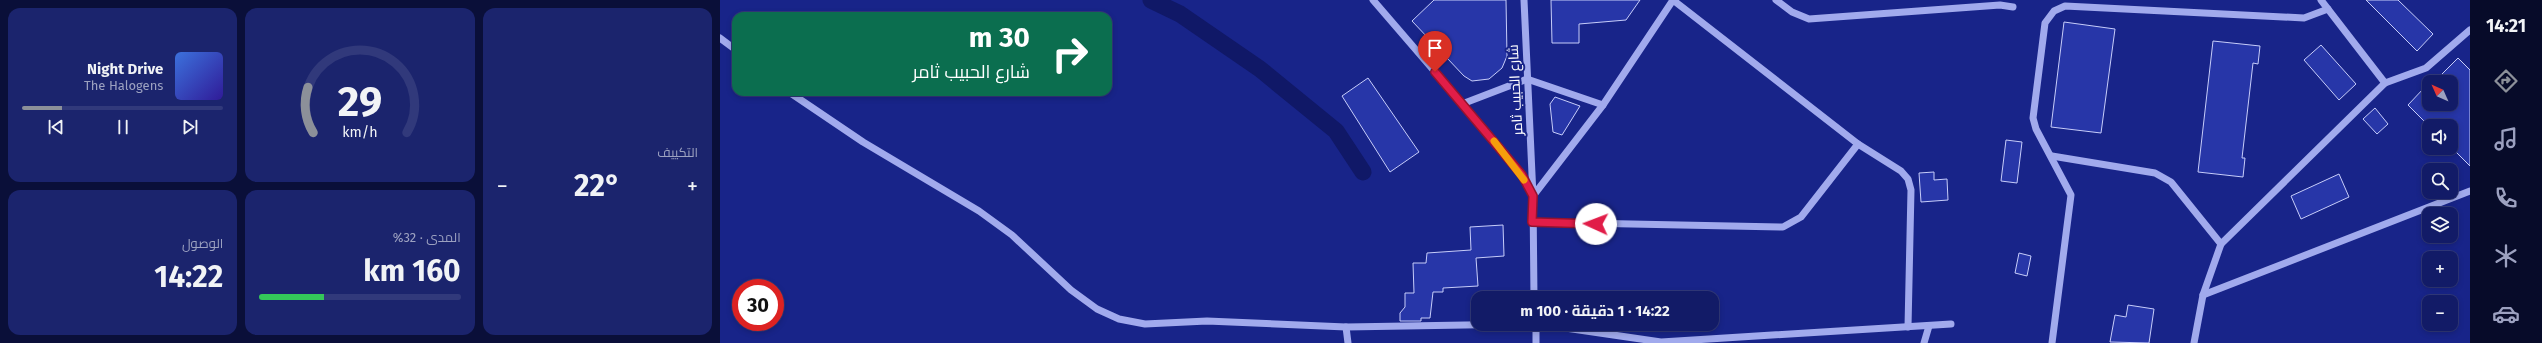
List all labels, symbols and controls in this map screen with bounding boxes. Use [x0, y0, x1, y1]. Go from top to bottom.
text: 14:21 [2486, 15, 2526, 37]
text: 30 m [969, 21, 1030, 54]
icon: right [1044, 28, 1096, 80]
pin [1418, 31, 1452, 72]
icon: arrive [1424, 37, 1446, 59]
street label: شارع الحبيب ثامر [1505, 44, 1526, 137]
text: Night Drive [87, 60, 163, 78]
text: شارع الحبيب ثامر [913, 61, 1030, 83]
icon: directions [2492, 67, 2520, 95]
north arrow [2422, 75, 2458, 111]
map controls [2422, 75, 2458, 331]
text: 29 [338, 77, 382, 127]
text: The Halogens [84, 78, 163, 93]
icon: previous [45, 116, 67, 138]
icon: pause [112, 116, 134, 138]
icon: next [179, 116, 201, 138]
button: sound [2422, 119, 2458, 155]
text: km/h [342, 124, 378, 141]
icon: music [2492, 125, 2520, 153]
text: التكييف [657, 145, 698, 160]
button: search [2422, 163, 2458, 199]
text: 22° [574, 168, 621, 204]
text: − [497, 173, 508, 200]
text: + [687, 173, 698, 200]
icon: phone [2492, 184, 2520, 212]
position arrow [1575, 203, 1617, 245]
button: layers [2422, 207, 2458, 243]
text: المدى · 32% [393, 230, 461, 245]
text: الوصول [182, 236, 223, 251]
icon: climate [2492, 242, 2520, 270]
button: + [2422, 251, 2458, 287]
text: 160 km [363, 253, 461, 289]
text: 14:22 [154, 259, 223, 295]
speed limit sign: 30 [732, 279, 784, 331]
button: − [2422, 295, 2458, 331]
icon: car [2492, 300, 2520, 328]
text: 14:22 · 1 دقيقة · 100 m [1520, 302, 1670, 320]

